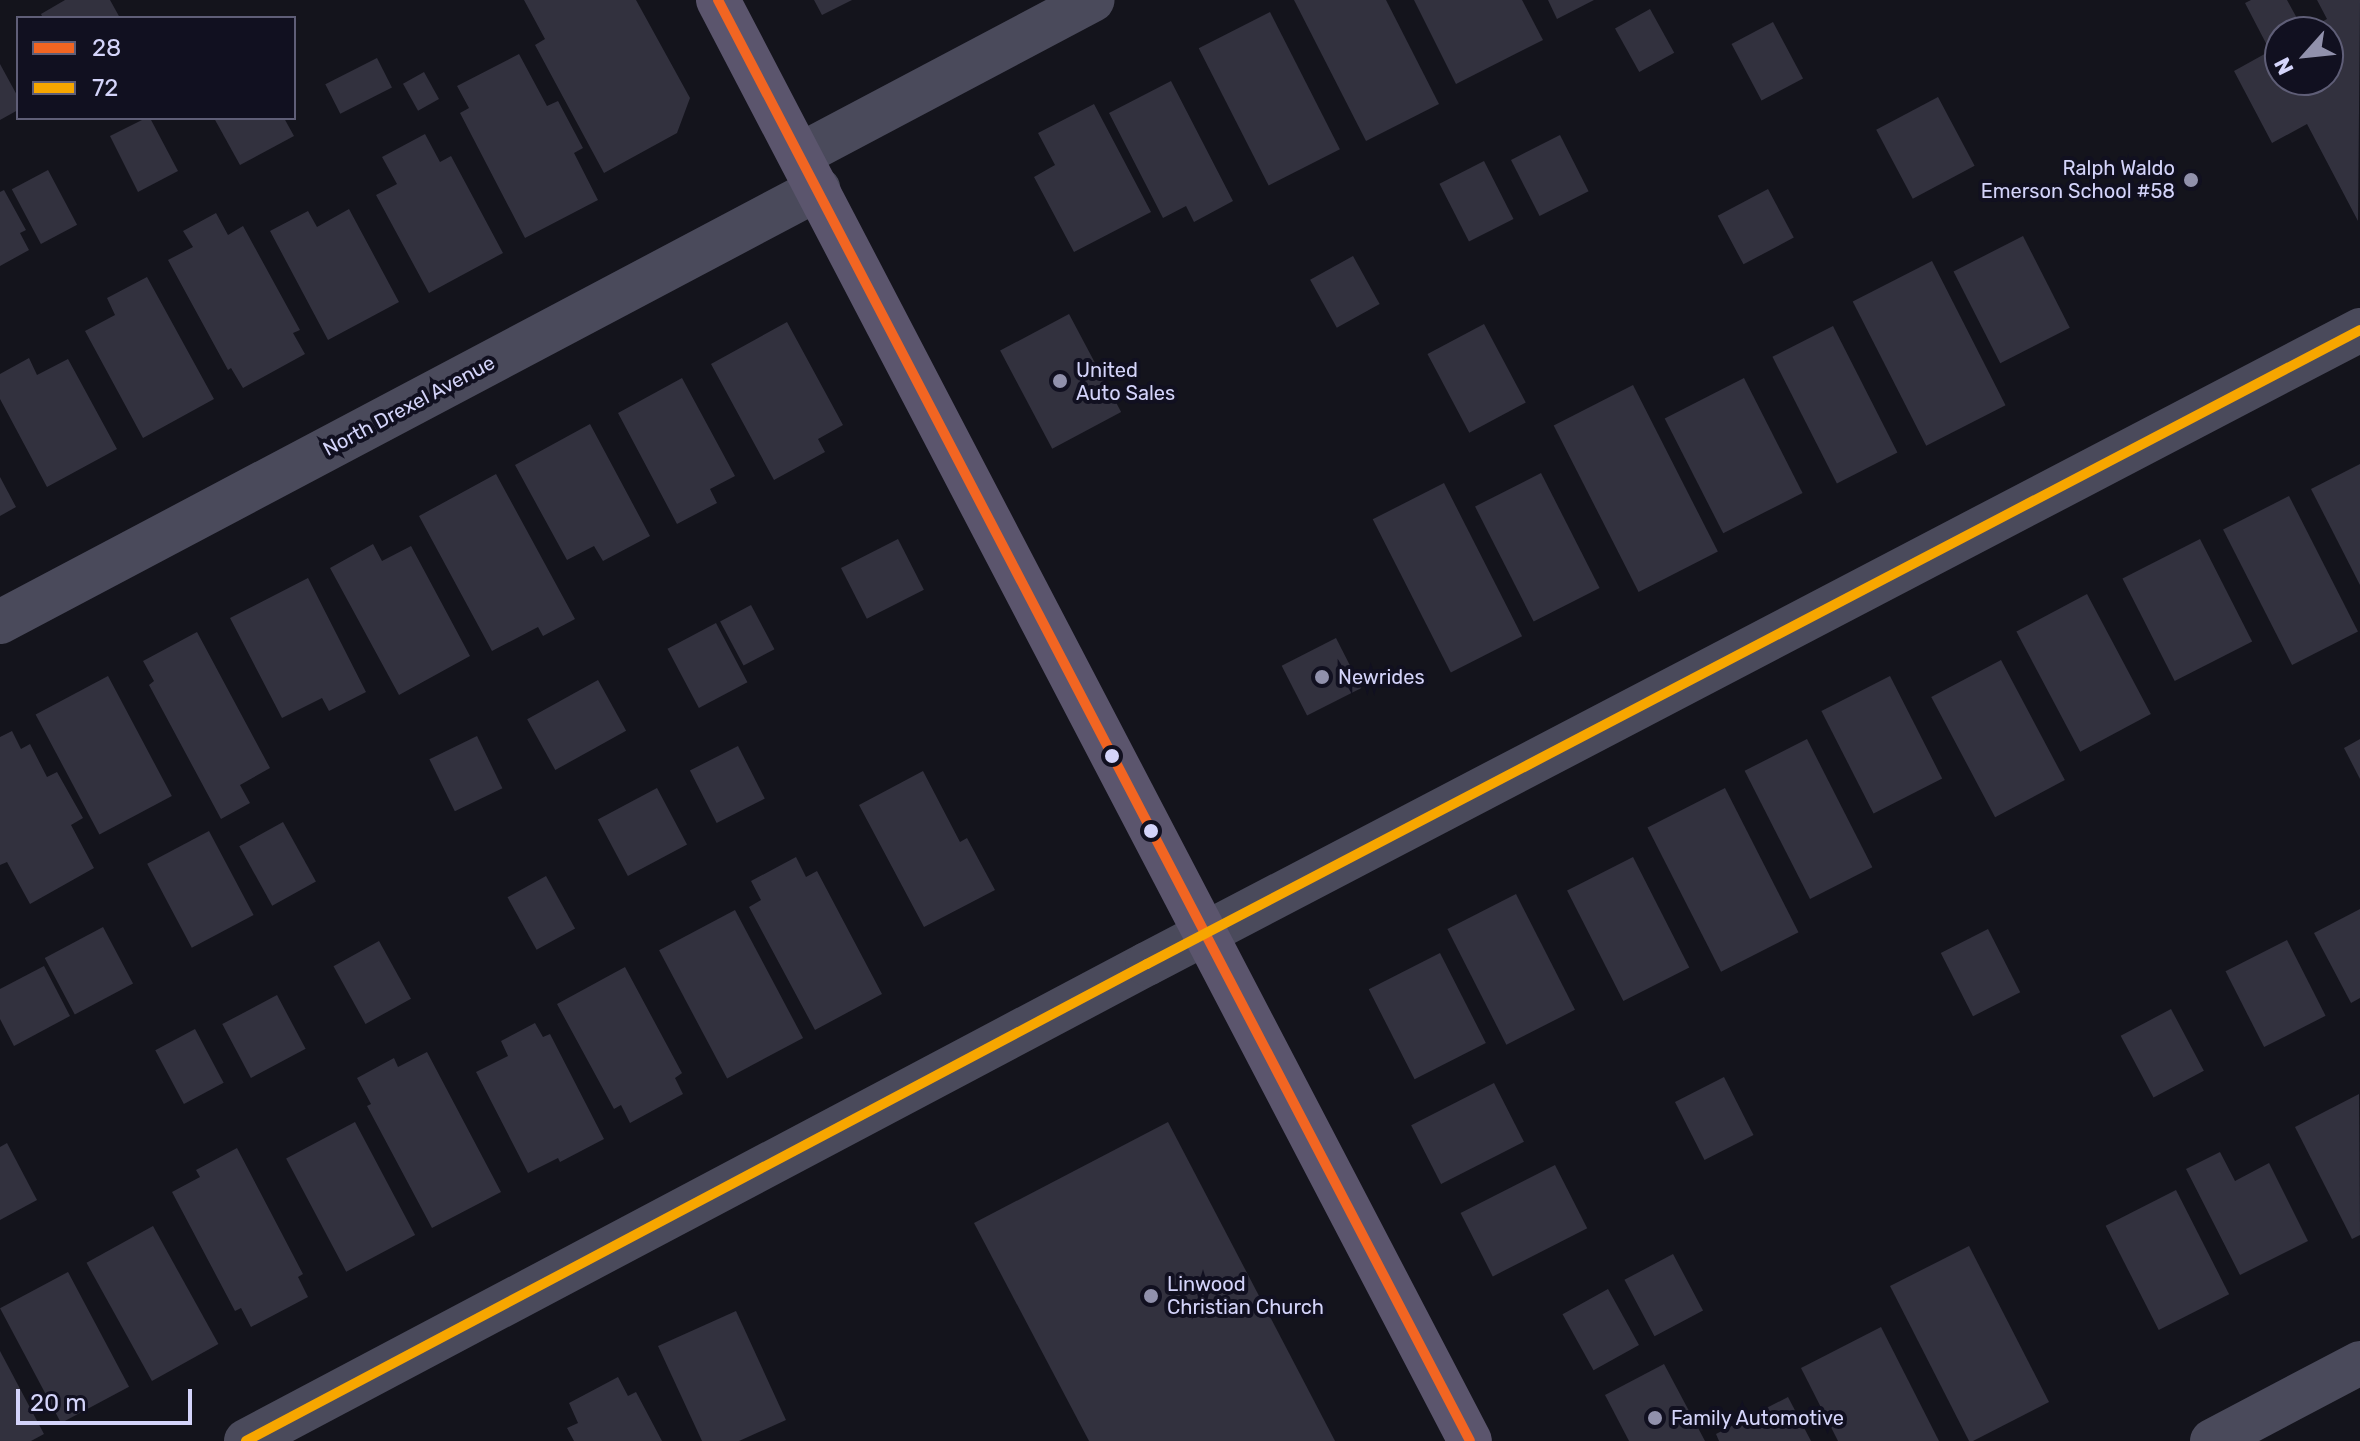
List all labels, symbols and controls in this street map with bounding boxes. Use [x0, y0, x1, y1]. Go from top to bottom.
legend [16, 16, 296, 120]
north arrow [2264, 16, 2344, 96]
text: 28 [92, 34, 121, 62]
text: N [2268, 53, 2300, 79]
text: 72 [92, 74, 118, 102]
place label: Ralph Waldo Emerson School #58 [1981, 156, 2175, 203]
marker: Ralph Waldo Emerson School #58 [2182, 171, 2200, 189]
street label: North Drexel Avenue [319, 350, 499, 462]
place label: United Auto Sales [1076, 358, 1175, 405]
marker: United Auto Sales [1051, 372, 1069, 390]
place label: Newrides [1338, 665, 1425, 689]
marker: Newrides [1313, 668, 1331, 686]
unlabelled marker [1104, 748, 1120, 764]
unlabelled marker [1143, 823, 1159, 839]
place label: Linwood Christian Church [1167, 1272, 1324, 1319]
marker: Linwood Christian Church [1142, 1287, 1160, 1305]
scale bar [20, 1373, 196, 1423]
text: 20 m [30, 1389, 87, 1417]
place label: Family Automotive [1671, 1406, 1845, 1430]
marker: Family Automotive [1646, 1409, 1664, 1427]

